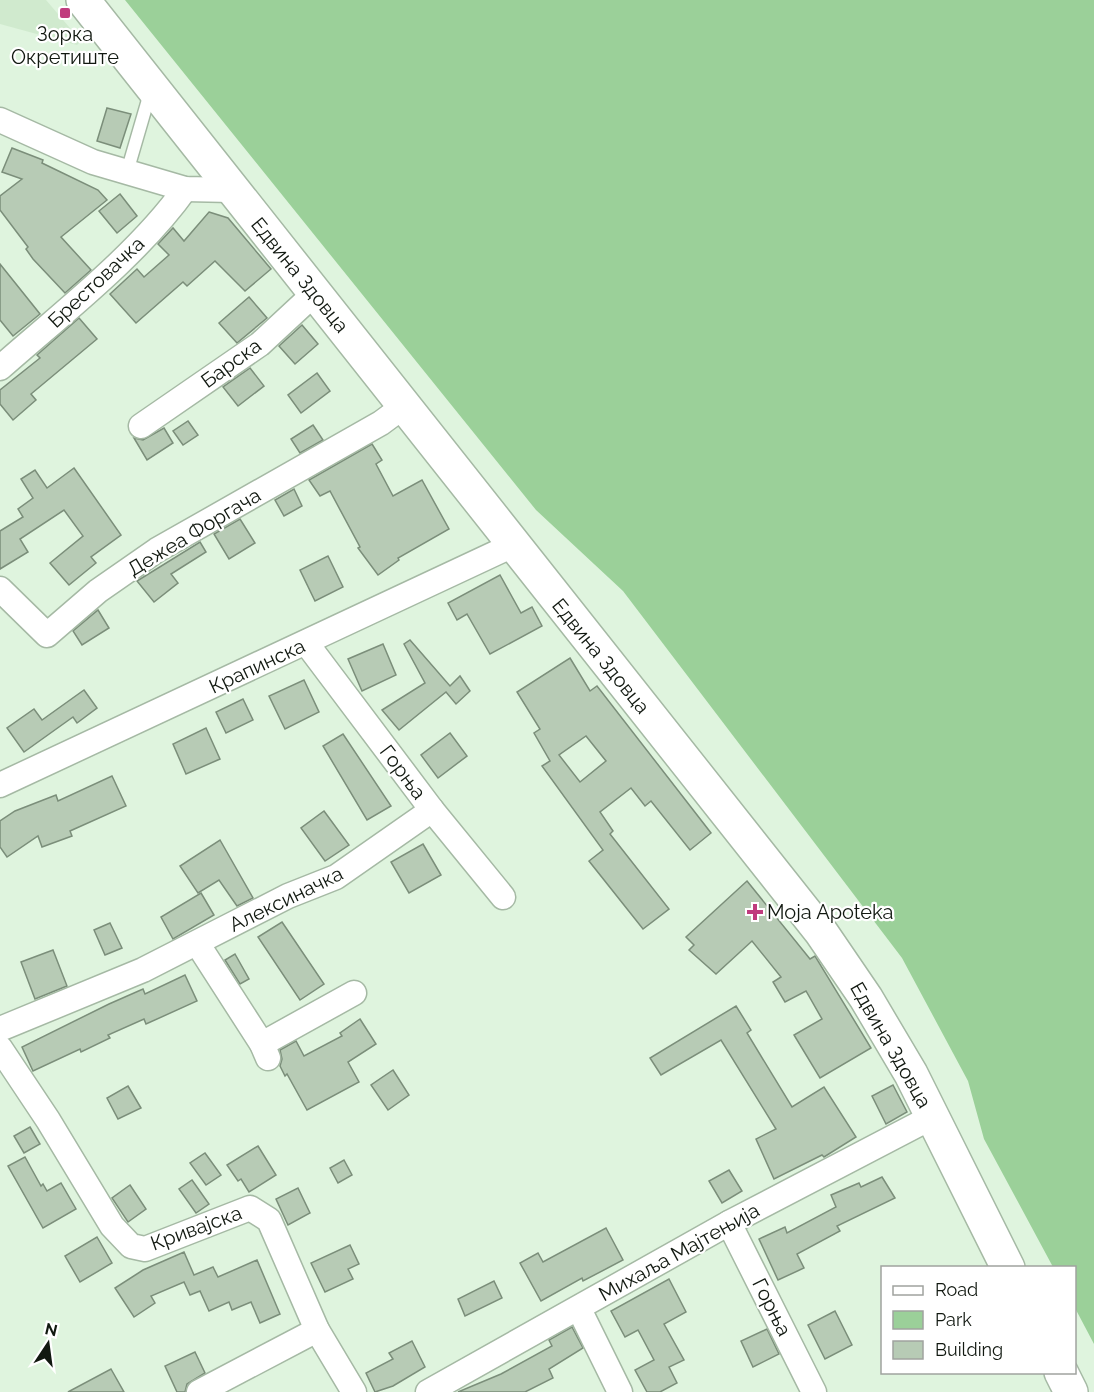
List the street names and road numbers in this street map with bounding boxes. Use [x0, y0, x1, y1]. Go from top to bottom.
street label: Едвина Здовца [246, 213, 354, 337]
street label: Брестовачка [43, 231, 149, 333]
street label: Барска [196, 333, 266, 393]
street label: Дежеа Форгача [123, 483, 265, 581]
street label: Едвина Здовца [547, 594, 655, 718]
street label: Крапинска [205, 633, 309, 699]
street label: Горња [375, 740, 431, 804]
street label: Алексиначка [225, 861, 347, 937]
street label: Едвина Здовца [845, 978, 937, 1112]
street label: Михаља Мајтењија [594, 1198, 764, 1306]
street label: Кривајска [147, 1200, 245, 1256]
street label: Горња [747, 1274, 797, 1340]

